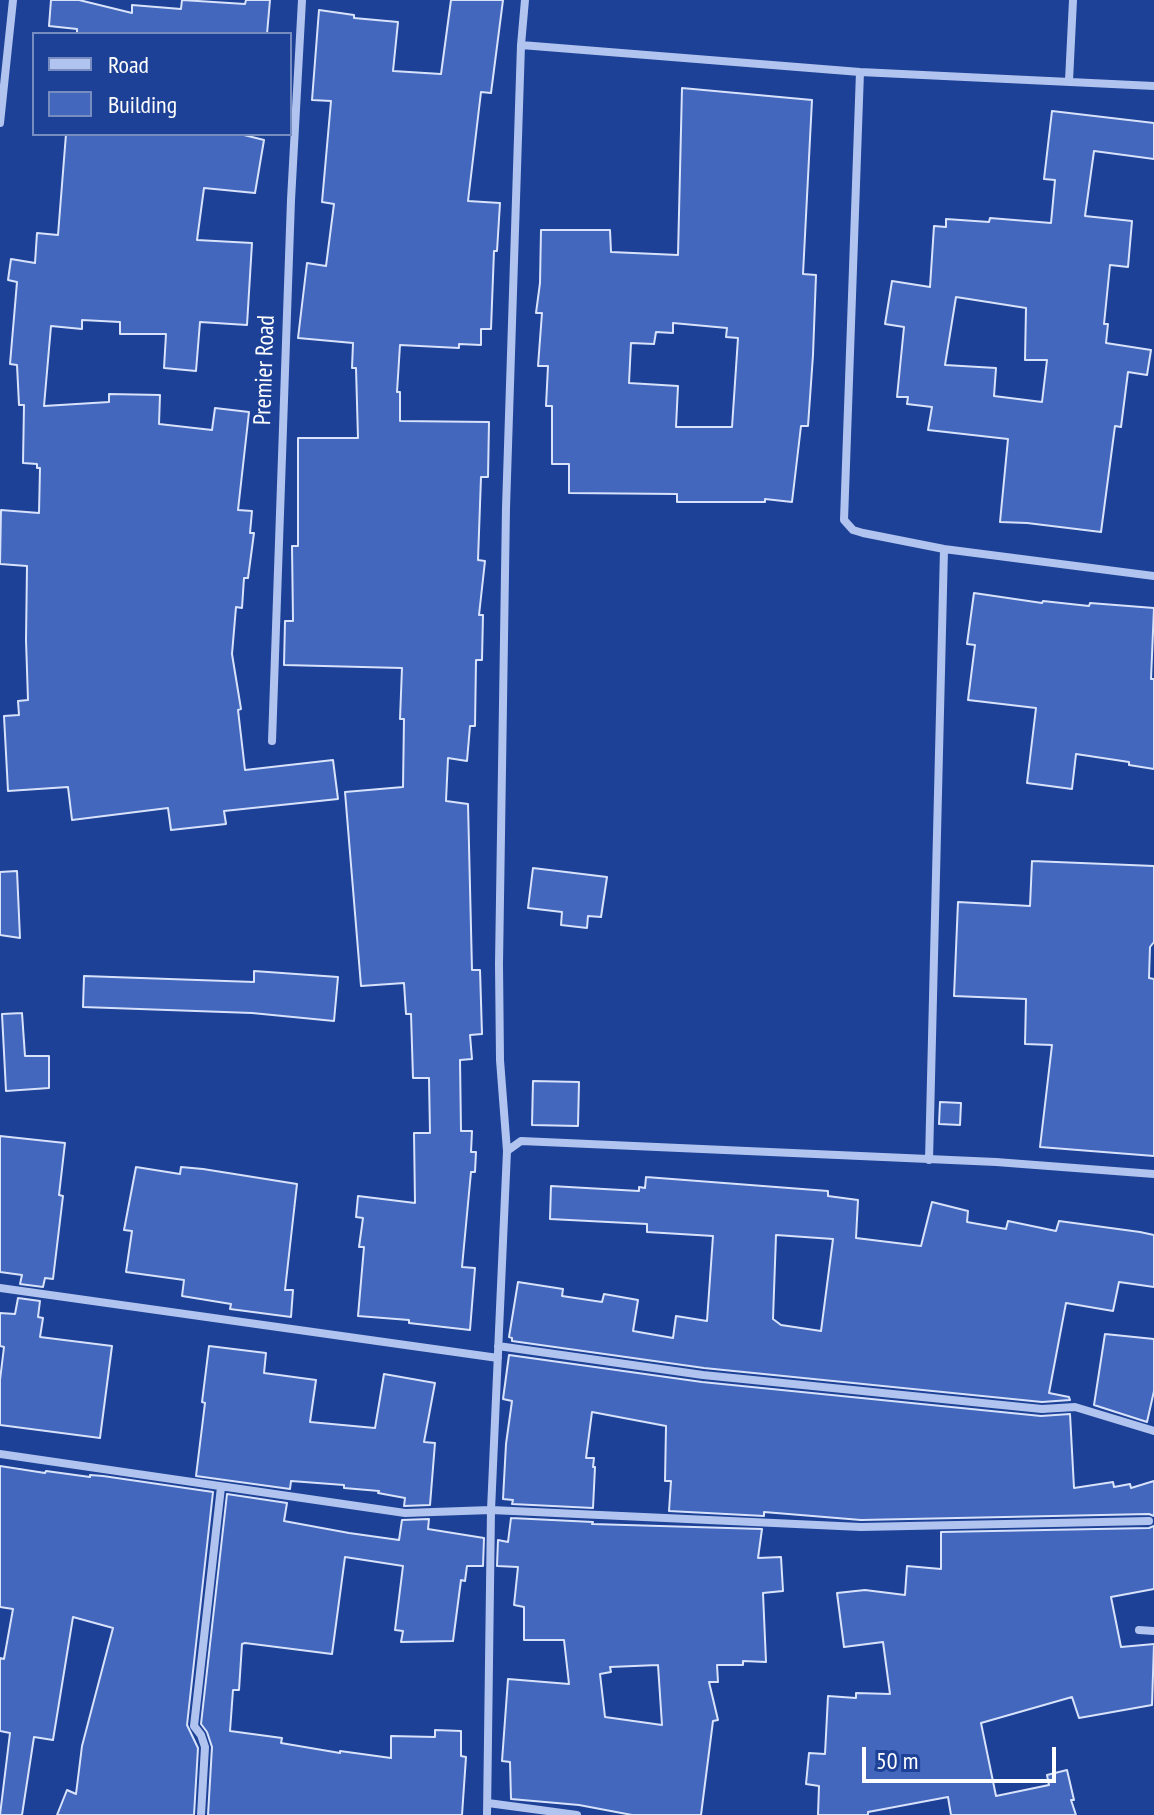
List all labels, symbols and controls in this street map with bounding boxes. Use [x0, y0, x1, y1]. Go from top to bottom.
legend [32, 32, 292, 136]
text: Road [108, 49, 149, 80]
text: Building [108, 89, 177, 120]
street label: Premier Road [249, 315, 281, 425]
scale bar [866, 1731, 1060, 1781]
text: 50 m [876, 1745, 918, 1776]

